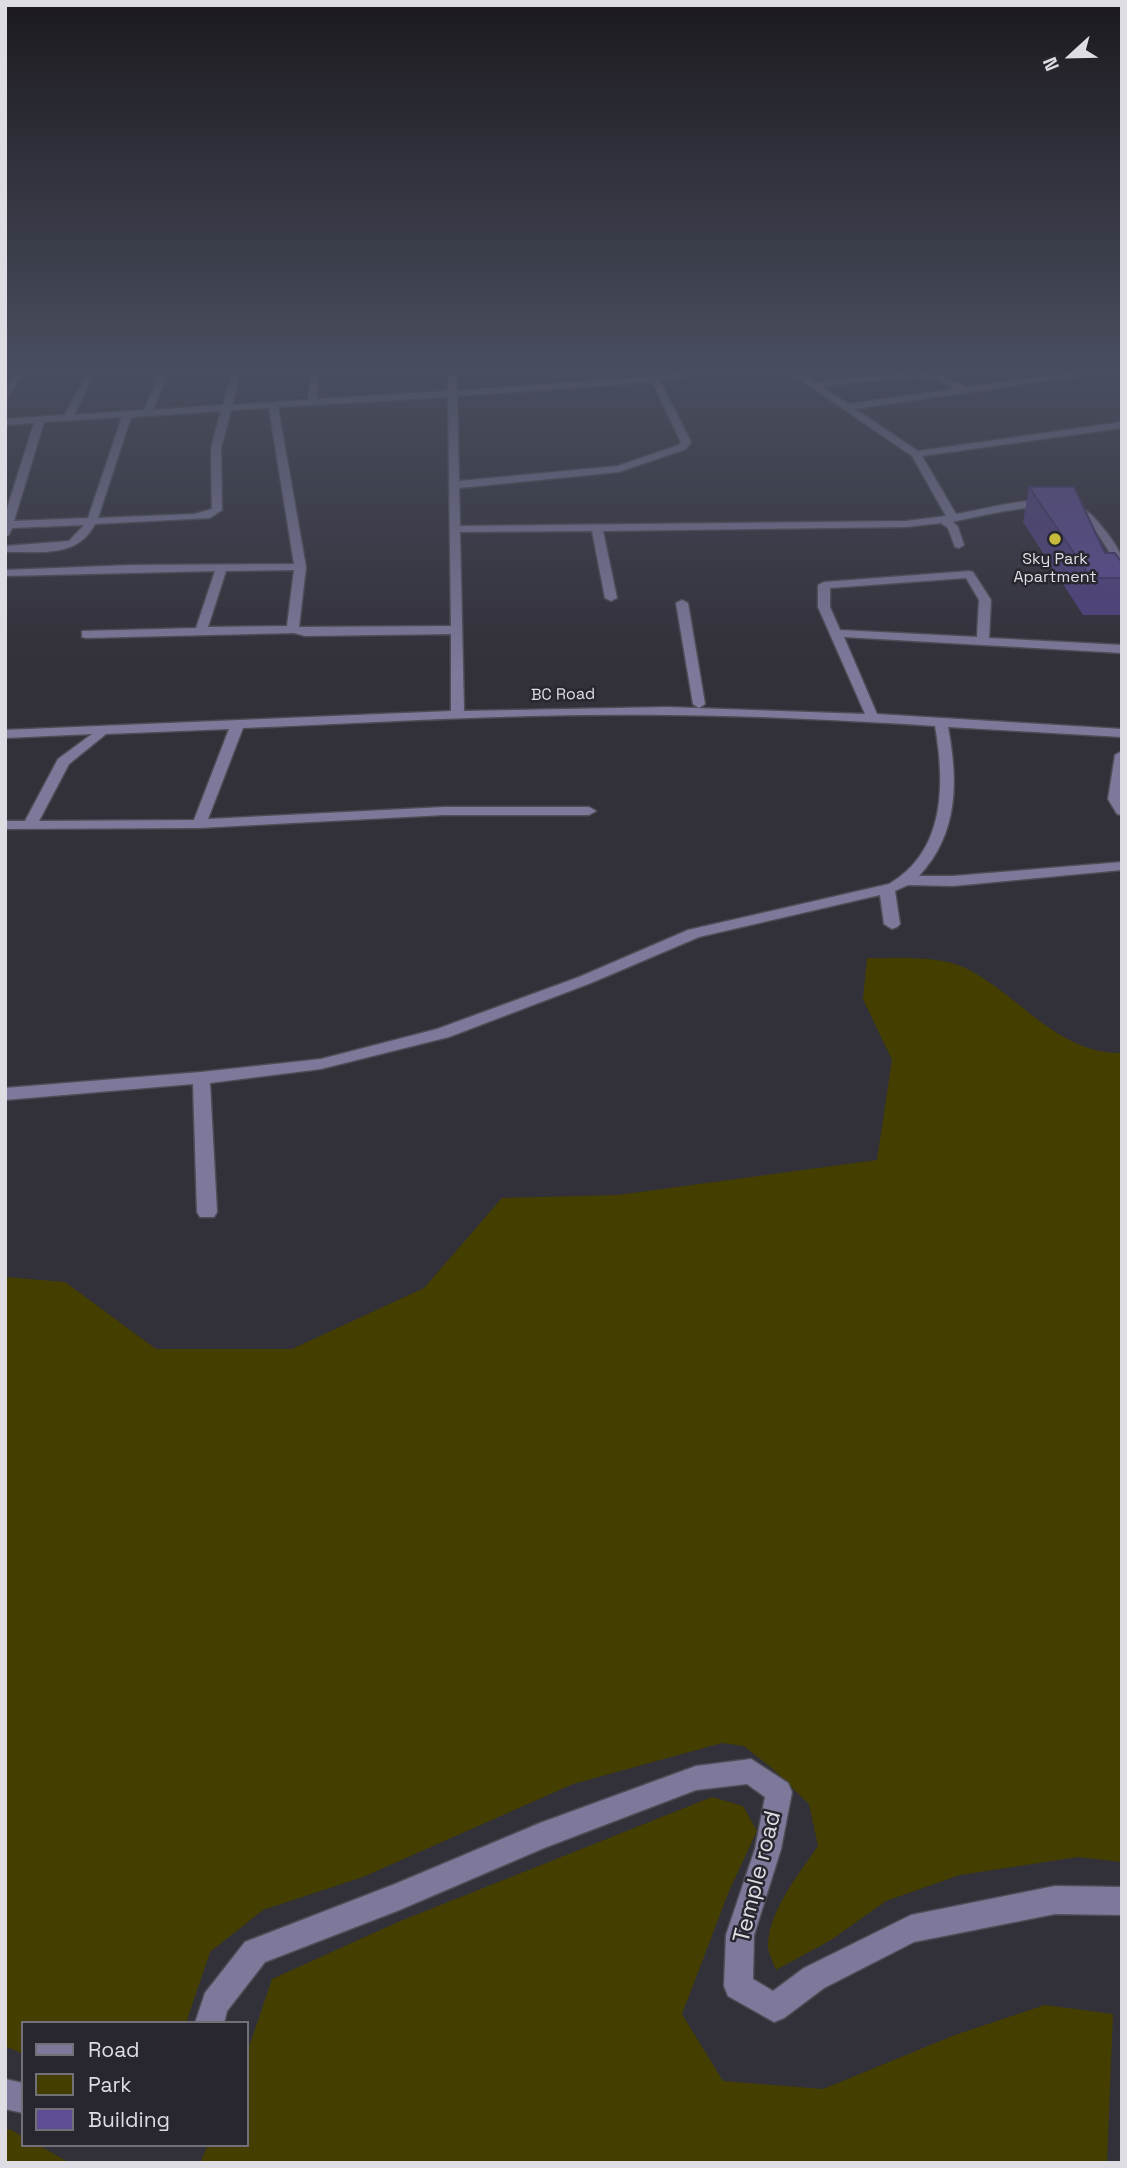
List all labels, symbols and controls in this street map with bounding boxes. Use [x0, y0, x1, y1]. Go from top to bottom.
north arrow [1036, 21, 1106, 91]
text: N [1037, 53, 1065, 75]
marker: Sky Park Apartment [1047, 531, 1063, 547]
place label: Sky Park Apartment [1013, 550, 1097, 588]
street label: BC Road [531, 685, 595, 705]
street label: Temple road [728, 1808, 788, 1946]
legend [21, 2021, 248, 2147]
text: Road [88, 2036, 140, 2063]
text: Park [88, 2071, 132, 2098]
text: Building [88, 2106, 170, 2133]

